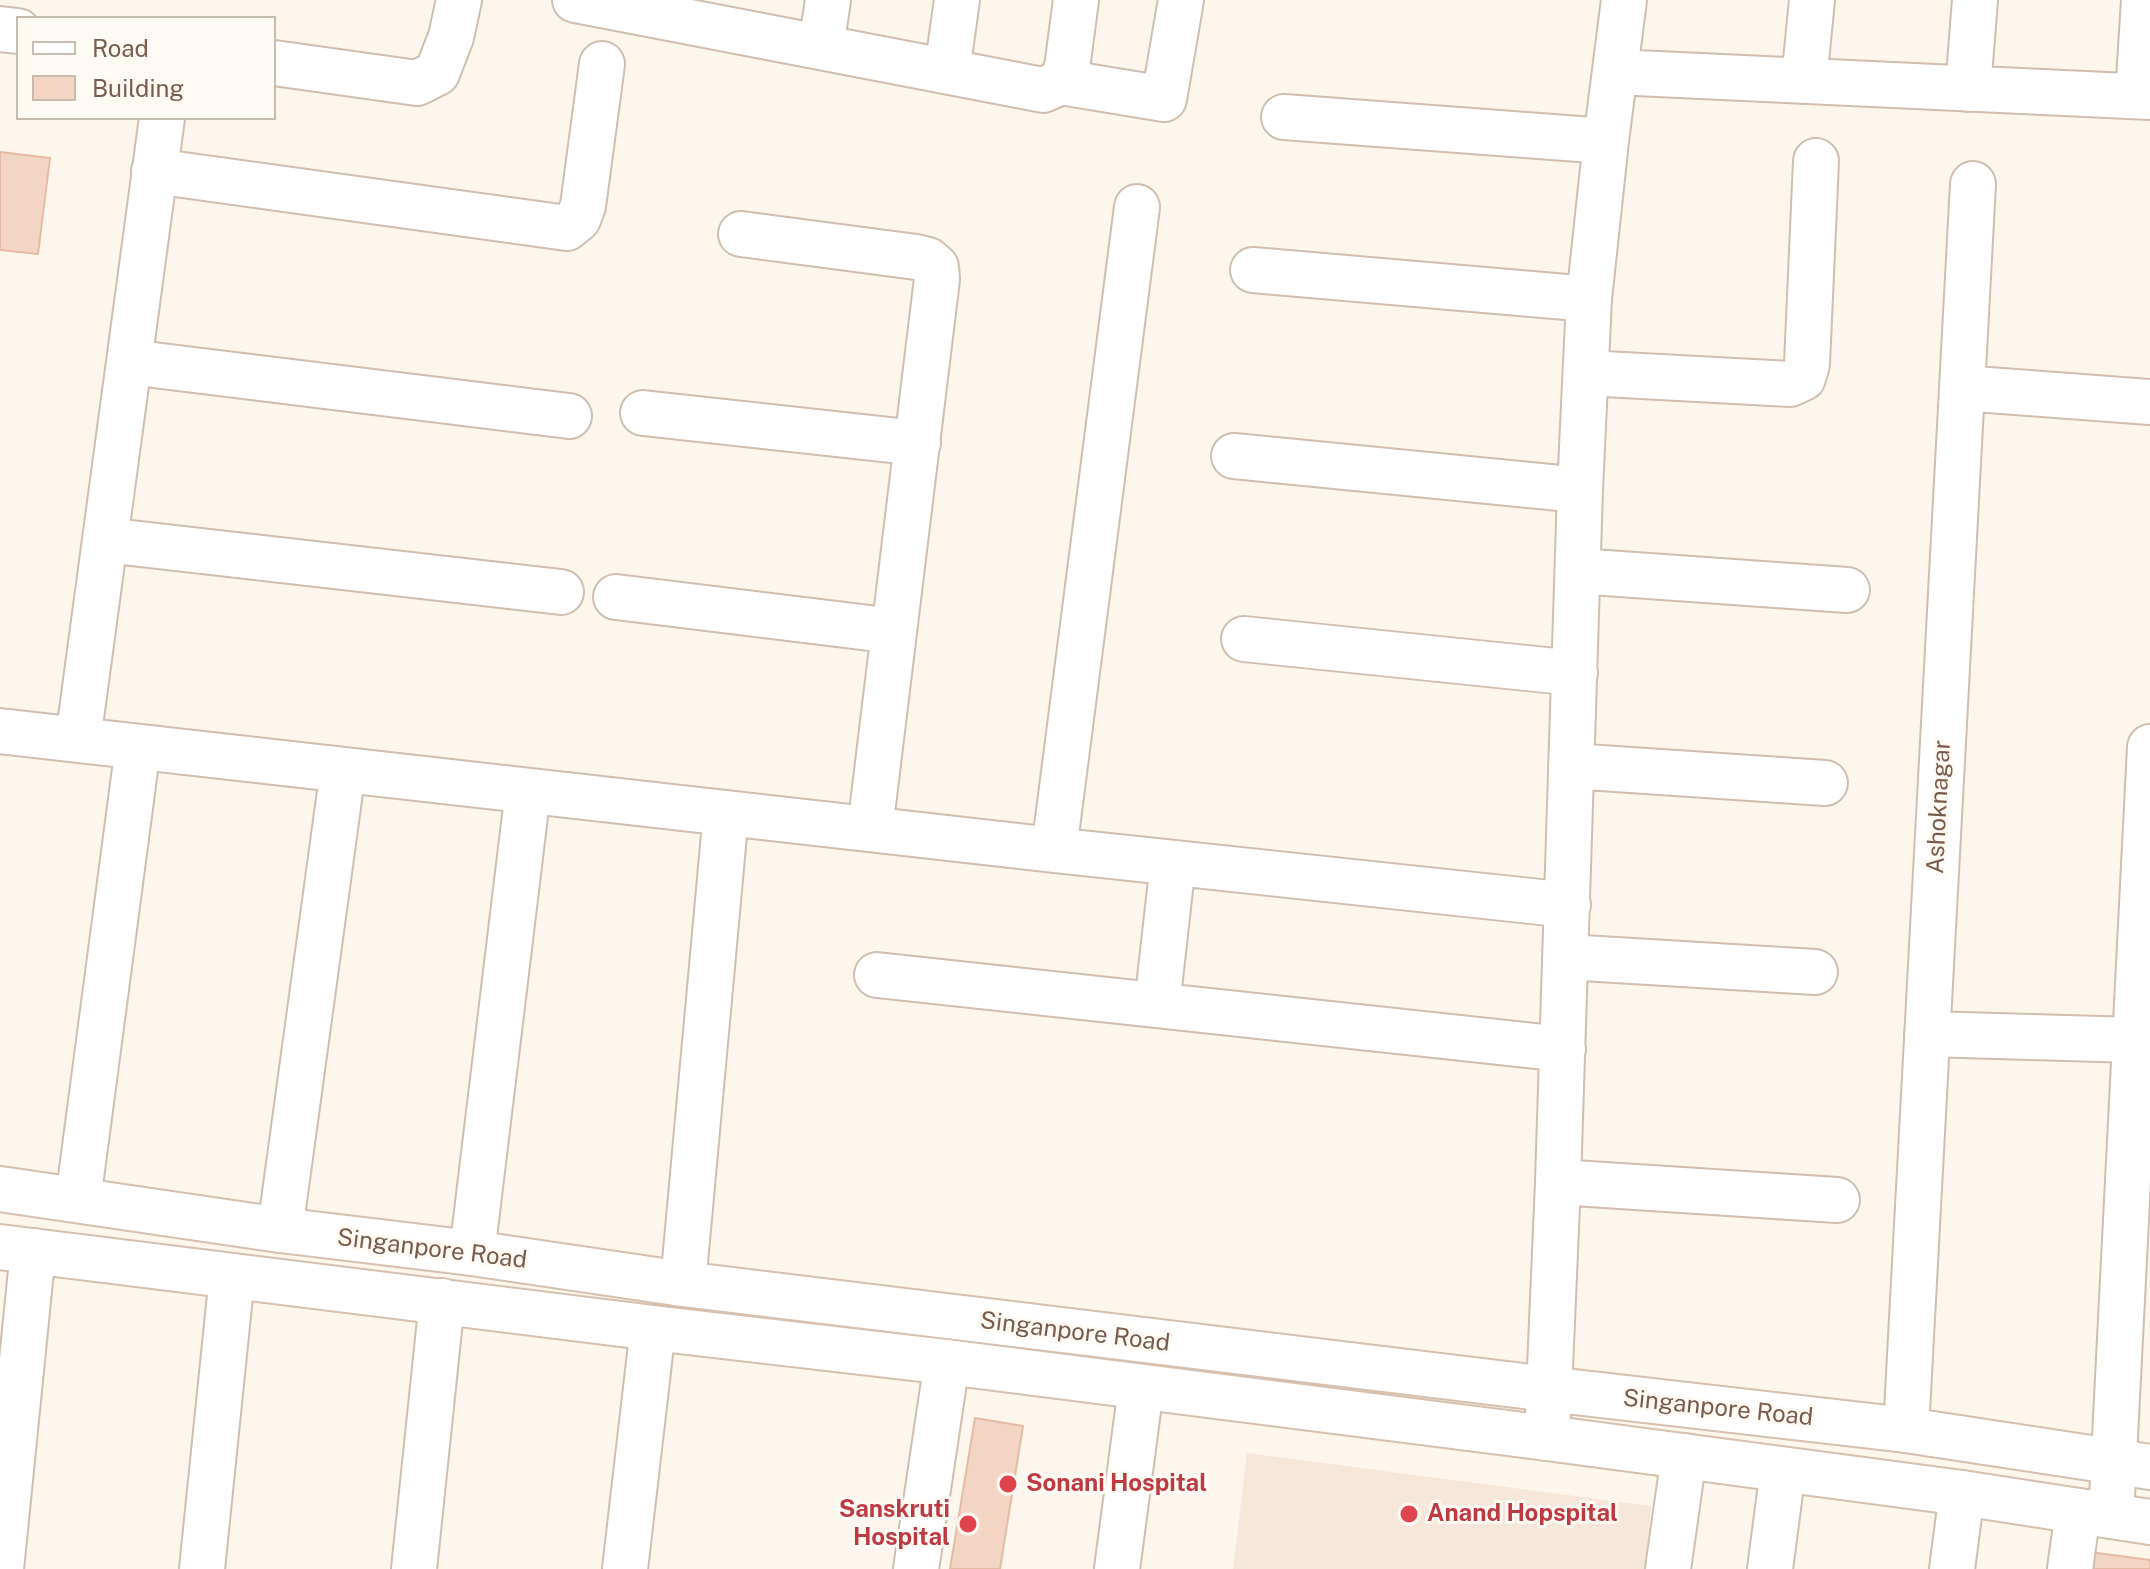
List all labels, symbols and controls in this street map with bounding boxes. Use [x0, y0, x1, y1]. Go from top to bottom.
legend [16, 16, 276, 120]
text: Road [92, 34, 149, 62]
text: Building [92, 74, 184, 102]
street label: Ashoknagar [1921, 739, 1957, 875]
street label: Singanpore Road [335, 1223, 529, 1275]
street label: Singanpore Road [978, 1306, 1172, 1358]
street label: Singanpore Road [1621, 1384, 1815, 1432]
place label: Sonani Hospital [1026, 1470, 1207, 1498]
marker: Sonani Hospital [997, 1473, 1019, 1495]
place label: Sanskruti Hospital [839, 1496, 950, 1552]
place label: Anand Hopspital [1427, 1500, 1618, 1528]
marker: Anand Hopspital [1398, 1503, 1420, 1525]
marker: Sanskruti Hospital [957, 1513, 979, 1535]

